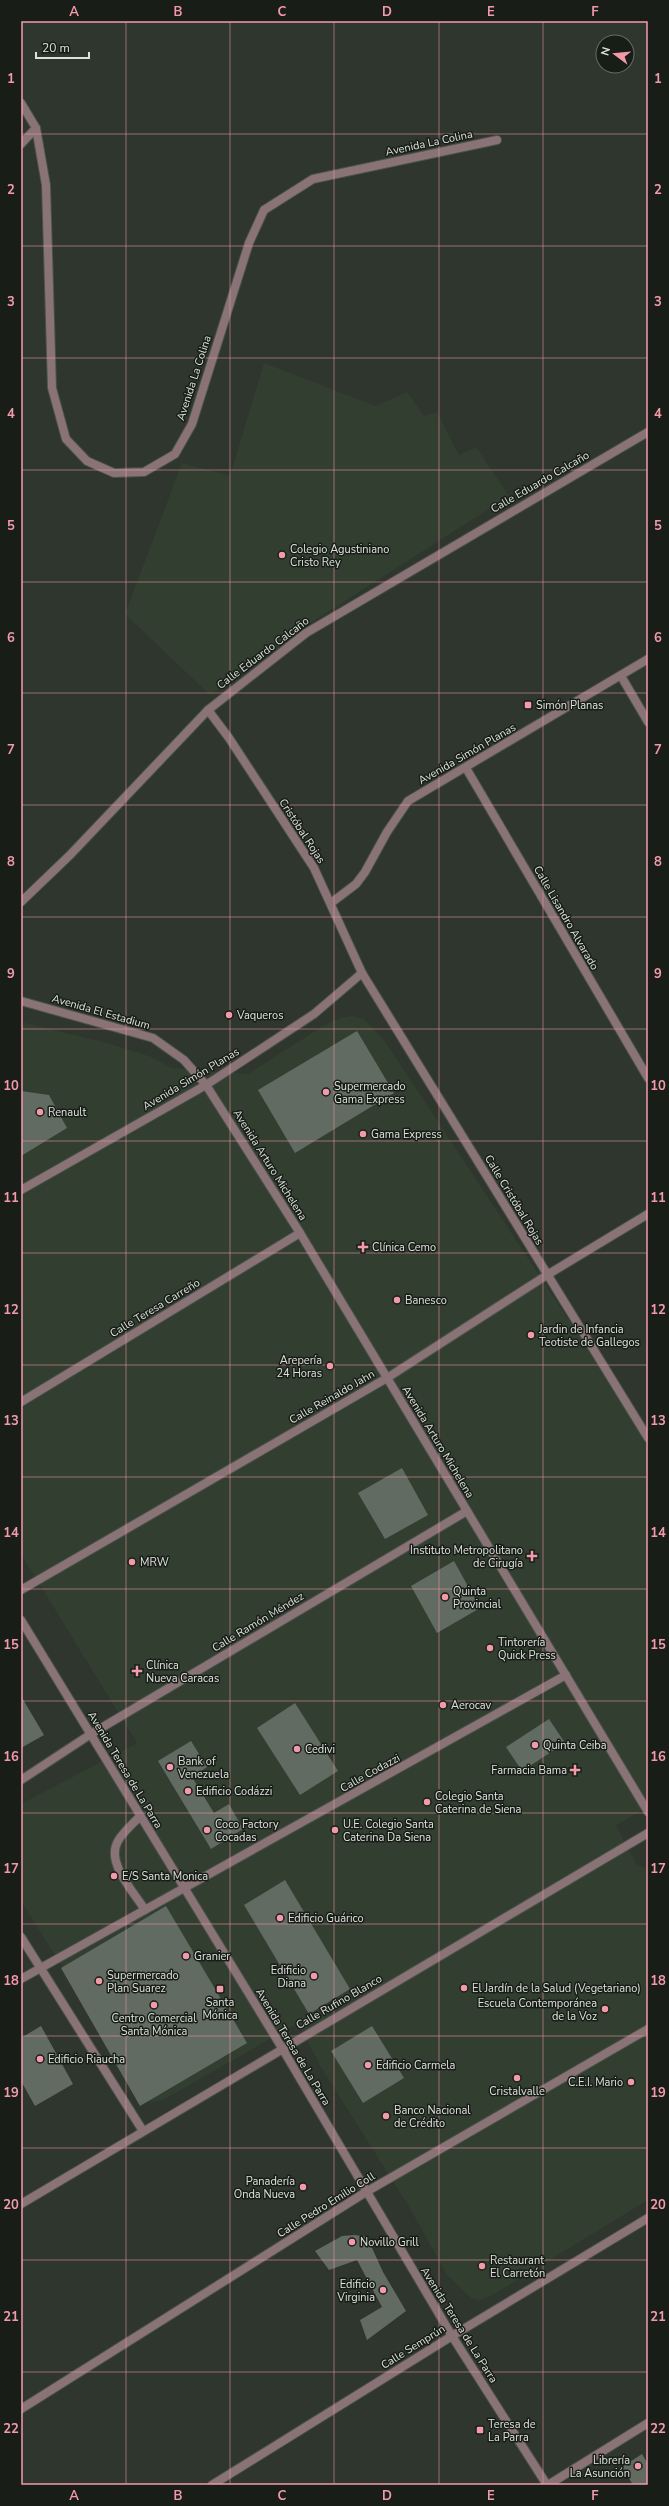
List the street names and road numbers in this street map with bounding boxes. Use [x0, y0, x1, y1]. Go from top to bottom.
street label: Avenida La Colina [384, 126, 474, 160]
street label: Avenida La Colina [173, 333, 215, 422]
street label: Calle Eduardo Calcaño [488, 448, 592, 516]
street label: Calle Eduardo Calcaño [214, 613, 312, 693]
street label: Avenida Simón Planas [415, 720, 519, 788]
street label: Cristóbal Rojas [275, 796, 329, 866]
street label: Calle Lisandro Alvarado [530, 863, 602, 973]
street label: Avenida El Estadium [50, 991, 152, 1033]
street label: Avenida Simón Planas [140, 1044, 242, 1114]
street label: Avenida Arturo Michelena [230, 1107, 310, 1224]
street label: Calle Cristóbal Rojas [481, 1152, 547, 1248]
street label: Calle Teresa Carreño [107, 1275, 203, 1341]
street label: Calle Reinaldo Jahn [287, 1366, 377, 1428]
street label: Avenida Arturo Michelena [399, 1383, 478, 1501]
street label: Calle Ramón Méndez [209, 1589, 307, 1655]
street label: Avenida Teresa de La Parra [84, 1709, 166, 1832]
street label: Calle Codazzi [337, 1750, 403, 1796]
street label: Calle Rufino Blanco [293, 1971, 385, 2033]
street label: Avenida Teresa de La Parra [252, 1986, 334, 2109]
street label: Calle Pedro Emilio Coll [274, 2168, 378, 2241]
street label: Avenida Teresa de La Parra [417, 2264, 501, 2386]
street label: Calle Semprún [378, 2321, 448, 2373]

